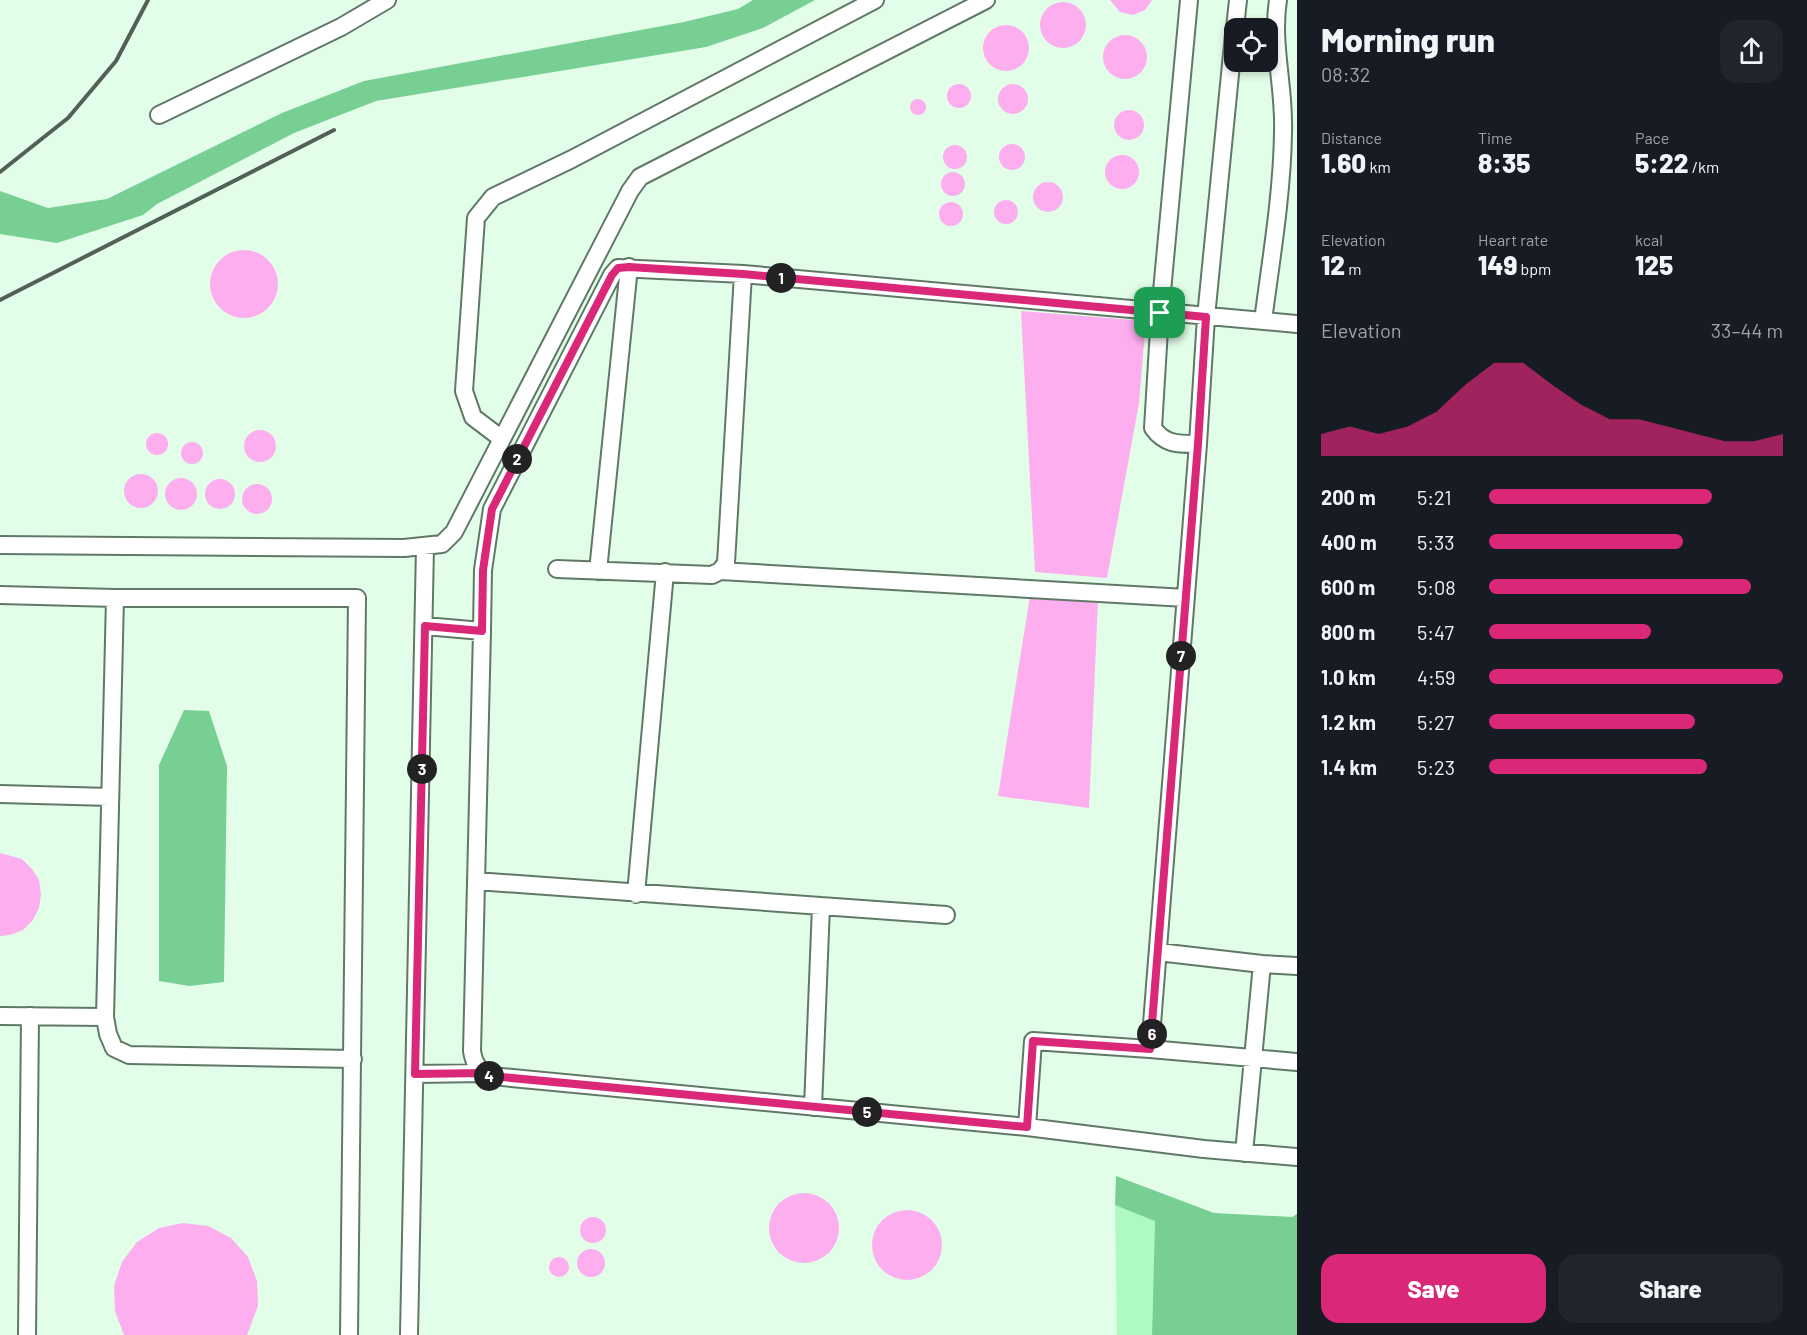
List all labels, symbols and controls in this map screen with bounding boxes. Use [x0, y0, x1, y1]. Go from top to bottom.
map controls [1224, 18, 1278, 72]
button: locate [1224, 18, 1278, 72]
text: Morning run [1321, 19, 1495, 59]
button: share [1720, 20, 1783, 83]
text: 08:32 [1321, 62, 1371, 86]
text: Distance [1321, 128, 1382, 147]
text: Time [1478, 128, 1513, 147]
text: Pace [1635, 128, 1669, 147]
text: 1.60 [1321, 147, 1366, 178]
text: 8:35 [1478, 147, 1530, 178]
text: 5:22 [1635, 147, 1688, 178]
text: km [1366, 157, 1391, 176]
text: /km [1688, 157, 1719, 176]
text: Elevation [1321, 230, 1385, 249]
text: Heart rate [1478, 230, 1548, 249]
text: kcal [1635, 230, 1663, 249]
text: 12 [1321, 249, 1345, 280]
text: 149 [1478, 249, 1517, 280]
text: 125 [1635, 249, 1673, 280]
text: m [1345, 259, 1361, 278]
text: bpm [1517, 259, 1551, 278]
pin: 1 [766, 263, 796, 293]
text: 1 [778, 268, 784, 287]
pin [1134, 287, 1185, 338]
icon: arrive [1143, 296, 1176, 329]
text: Elevation [1321, 318, 1402, 342]
text: 33–44 m [1711, 318, 1783, 342]
pin: 2 [502, 444, 532, 474]
text: 2 [513, 449, 521, 468]
text: 200 m [1321, 485, 1376, 509]
text: 5:21 [1417, 485, 1452, 509]
text: 400 m [1321, 530, 1377, 554]
text: 5:33 [1417, 530, 1455, 554]
text: 600 m [1321, 575, 1375, 599]
text: 5:08 [1417, 575, 1456, 599]
text: 800 m [1321, 620, 1375, 644]
text: 5:47 [1417, 620, 1454, 644]
pin: 7 [1166, 641, 1196, 671]
text: 7 [1177, 646, 1185, 665]
text: 1.0 km [1321, 665, 1376, 689]
text: 4:59 [1417, 665, 1456, 689]
text: 1.2 km [1321, 710, 1376, 734]
text: 5:27 [1417, 710, 1454, 734]
pin: 3 [407, 754, 437, 784]
text: 1.4 km [1321, 755, 1377, 779]
text: 5:23 [1417, 755, 1455, 779]
text: 3 [418, 759, 426, 778]
pin: 6 [1137, 1019, 1167, 1049]
text: 6 [1148, 1024, 1156, 1043]
pin: 4 [474, 1061, 504, 1091]
text: 4 [484, 1066, 494, 1085]
pin: 5 [852, 1097, 882, 1127]
text: 5 [863, 1102, 871, 1121]
button: Save [1321, 1254, 1546, 1323]
button: Share [1558, 1254, 1783, 1323]

